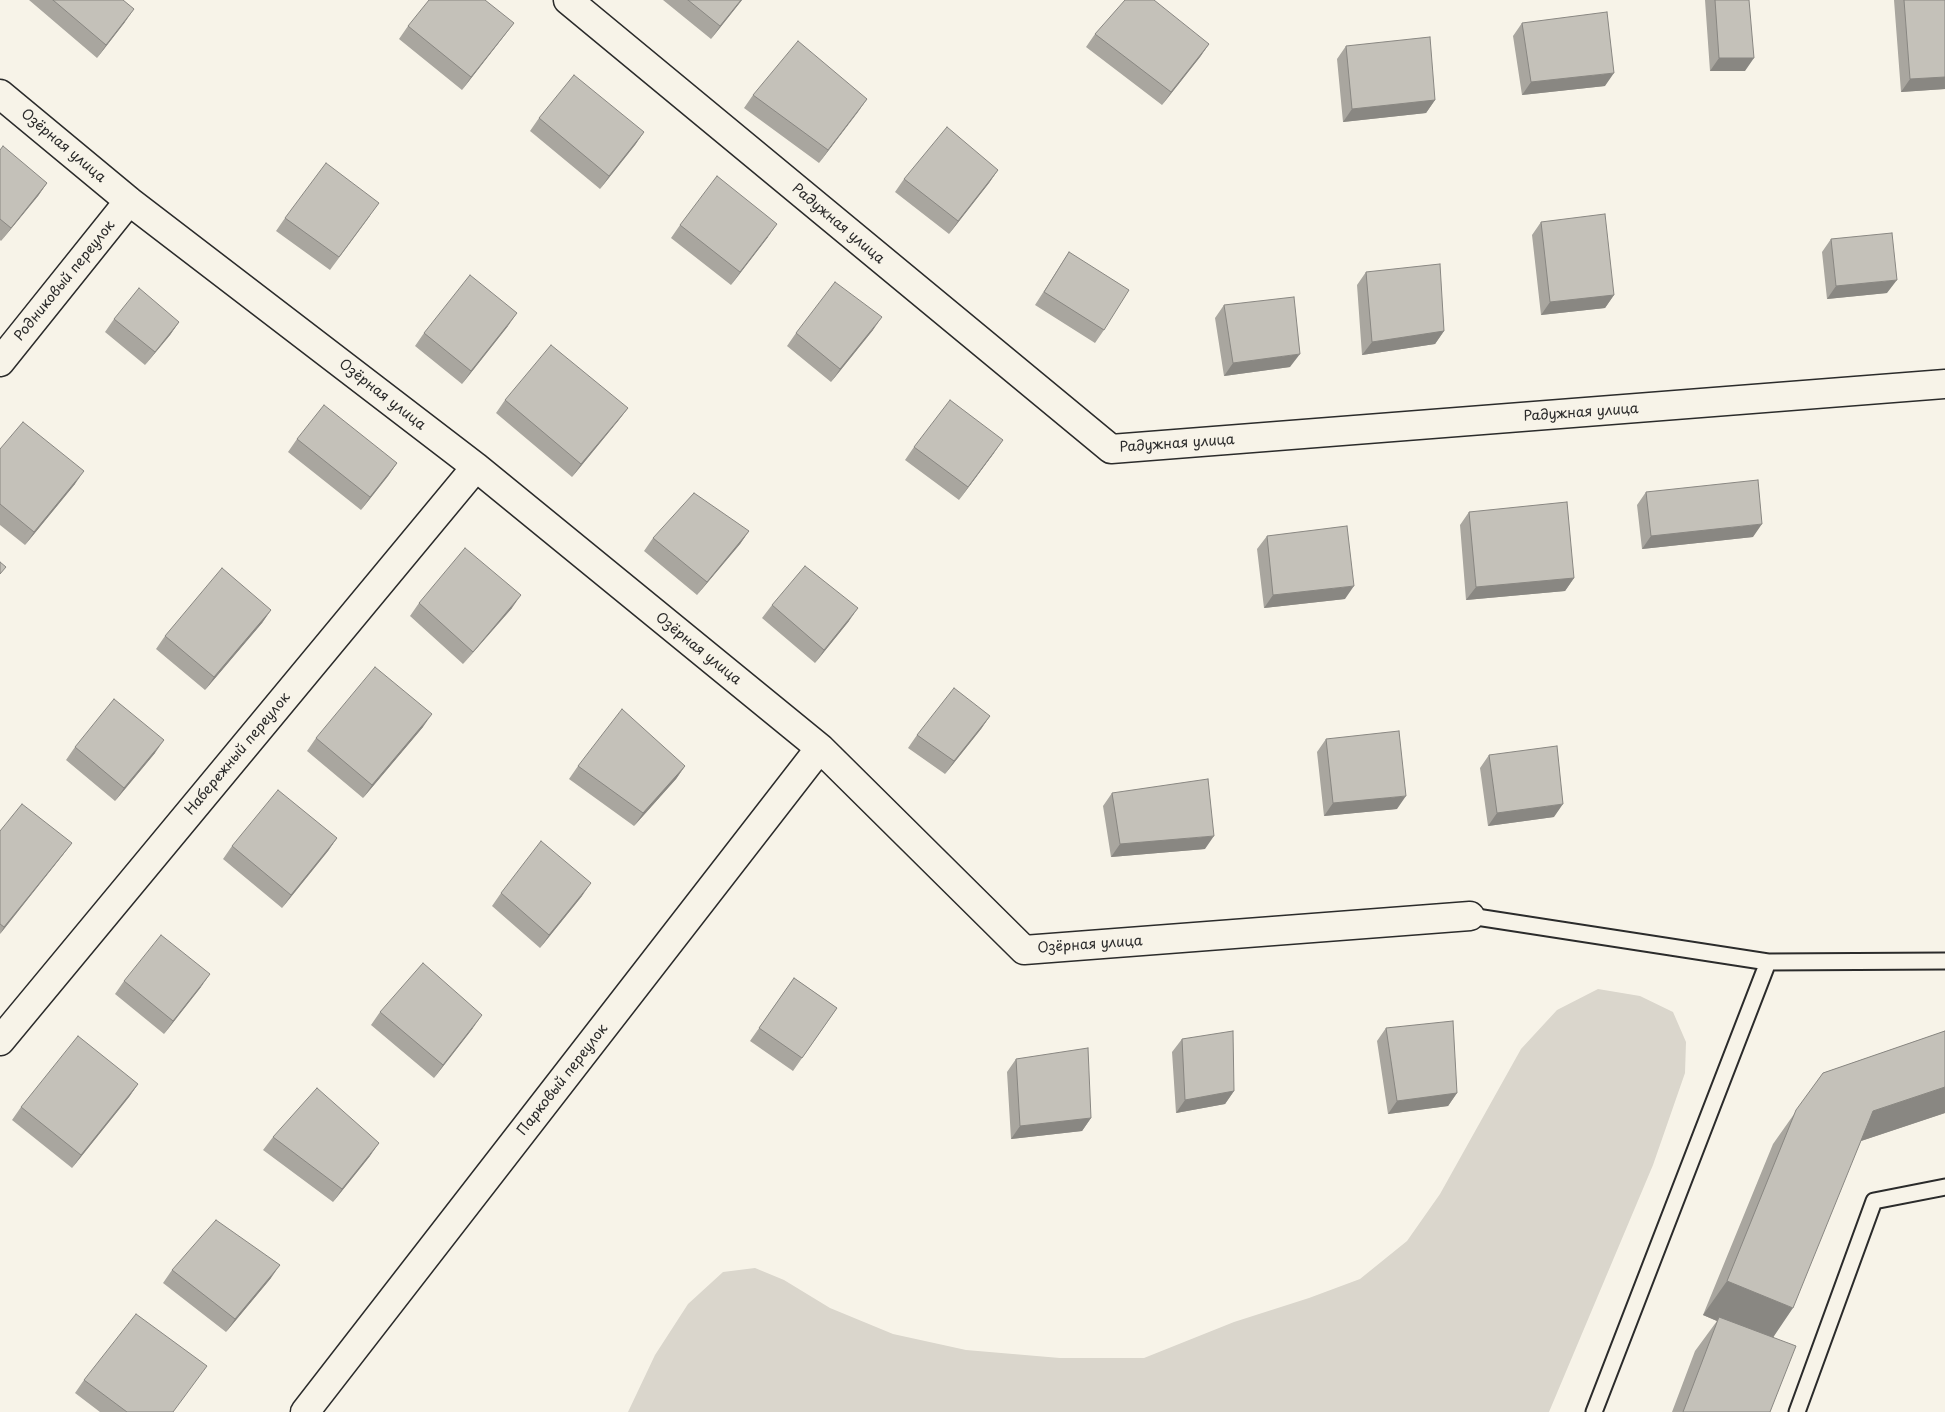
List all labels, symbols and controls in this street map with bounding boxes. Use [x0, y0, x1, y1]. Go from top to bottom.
street label: Озёрная улица [17, 106, 109, 186]
street label: Радужная улица [788, 180, 888, 268]
street label: Родниковый переулок [11, 217, 119, 345]
street label: Озёрная улица [335, 356, 429, 434]
street label: Радужная улица [1523, 401, 1639, 425]
street label: Радужная улица [1119, 432, 1235, 456]
street label: Озёрная улица [652, 609, 744, 689]
street label: Набережный переулок [182, 689, 294, 819]
street label: Озёрная улица [1037, 933, 1143, 957]
street label: Парковый переулок [514, 1021, 612, 1139]

